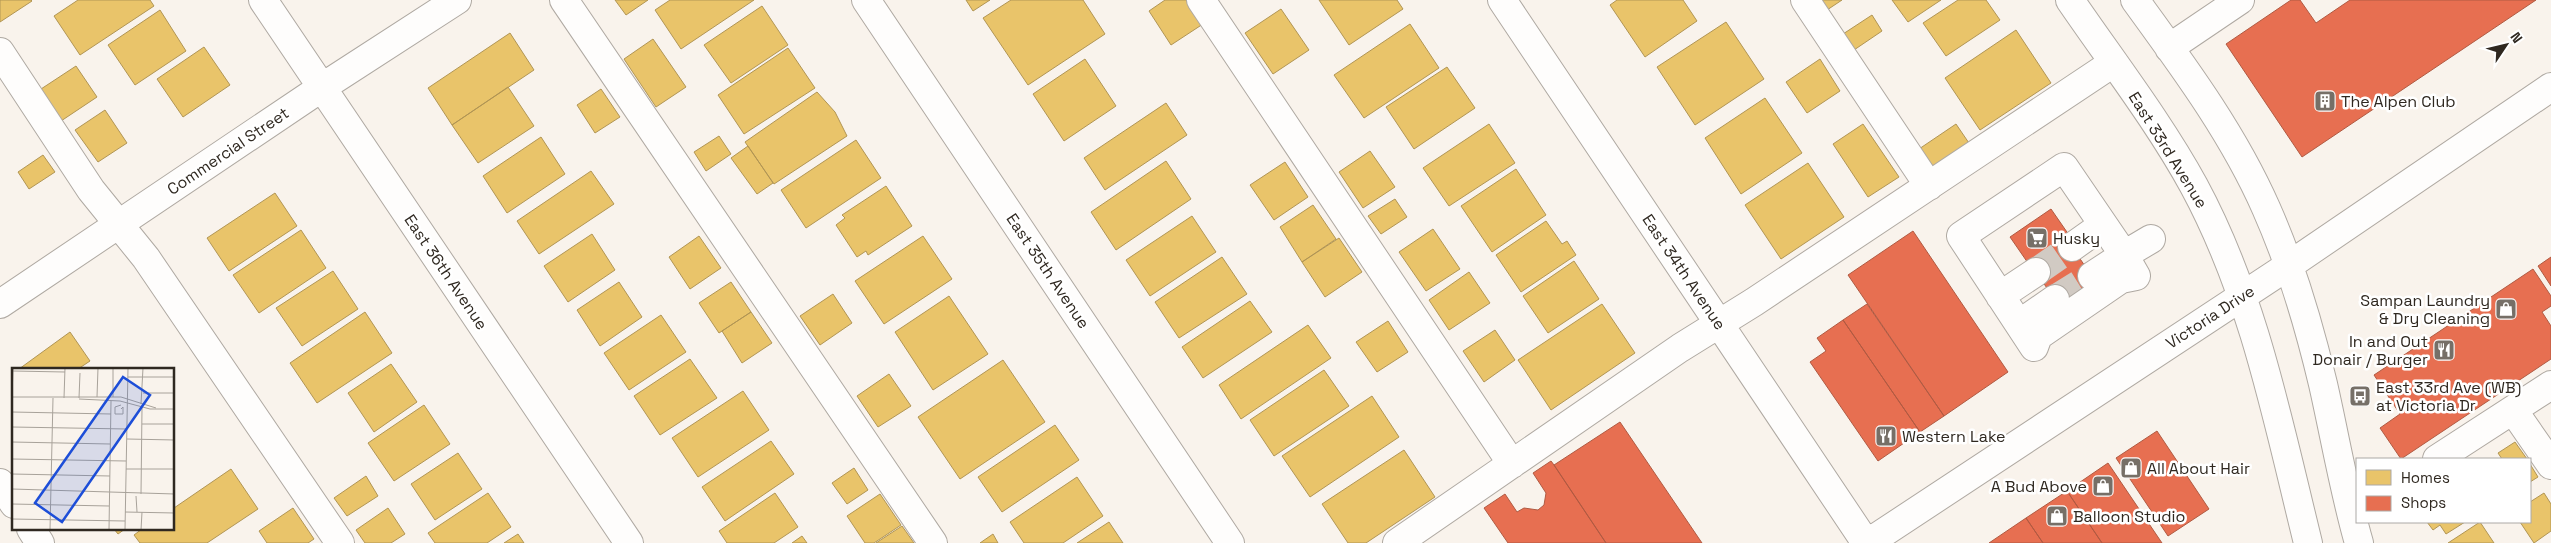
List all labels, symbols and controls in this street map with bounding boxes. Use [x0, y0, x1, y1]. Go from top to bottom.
north arrow [2481, 20, 2531, 70]
text: N [2507, 29, 2527, 47]
street label: East 33rd Avenue [2124, 88, 2212, 212]
building icon: The Alpen Club [2313, 89, 2337, 113]
place label: The Alpen Club [2341, 91, 2456, 112]
street label: Commercial Street [163, 102, 293, 200]
street label: East 35th Avenue [1002, 209, 1094, 333]
street label: East 36th Avenue [400, 210, 492, 334]
street label: East 34th Avenue [1638, 210, 1730, 334]
supermarket icon: Husky [2025, 226, 2049, 250]
place label: Husky [2053, 228, 2100, 249]
street label: Victoria Drive [2162, 281, 2258, 353]
place label: Sampan Laundry & Dry Cleaning [2360, 290, 2490, 329]
shop icon: Sampan Laundry & Dry Cleaning [2494, 297, 2518, 321]
place label: In and Out Donair / Burger [2313, 331, 2428, 370]
restaurant icon: In and Out Donair / Burger [2432, 338, 2456, 362]
inset map [12, 368, 175, 530]
place label: East 33rd Ave (WB) at Victoria Dr [2376, 377, 2521, 416]
bus stop icon: East 33rd Ave (WB) at Victoria Dr [2348, 384, 2372, 408]
restaurant icon: Western Lake [1874, 424, 1898, 448]
place label: Western Lake [1902, 426, 2006, 447]
shop icon: All About Hair [2119, 456, 2143, 480]
place label: All About Hair [2147, 458, 2250, 479]
legend [2356, 458, 2531, 523]
text: Homes [2401, 468, 2450, 487]
shop icon: A Bud Above [2091, 474, 2115, 498]
place label: A Bud Above [1991, 476, 2087, 497]
text: Shops [2401, 493, 2446, 512]
shop icon: Balloon Studio [2045, 504, 2069, 528]
place label: Balloon Studio [2073, 506, 2185, 527]

